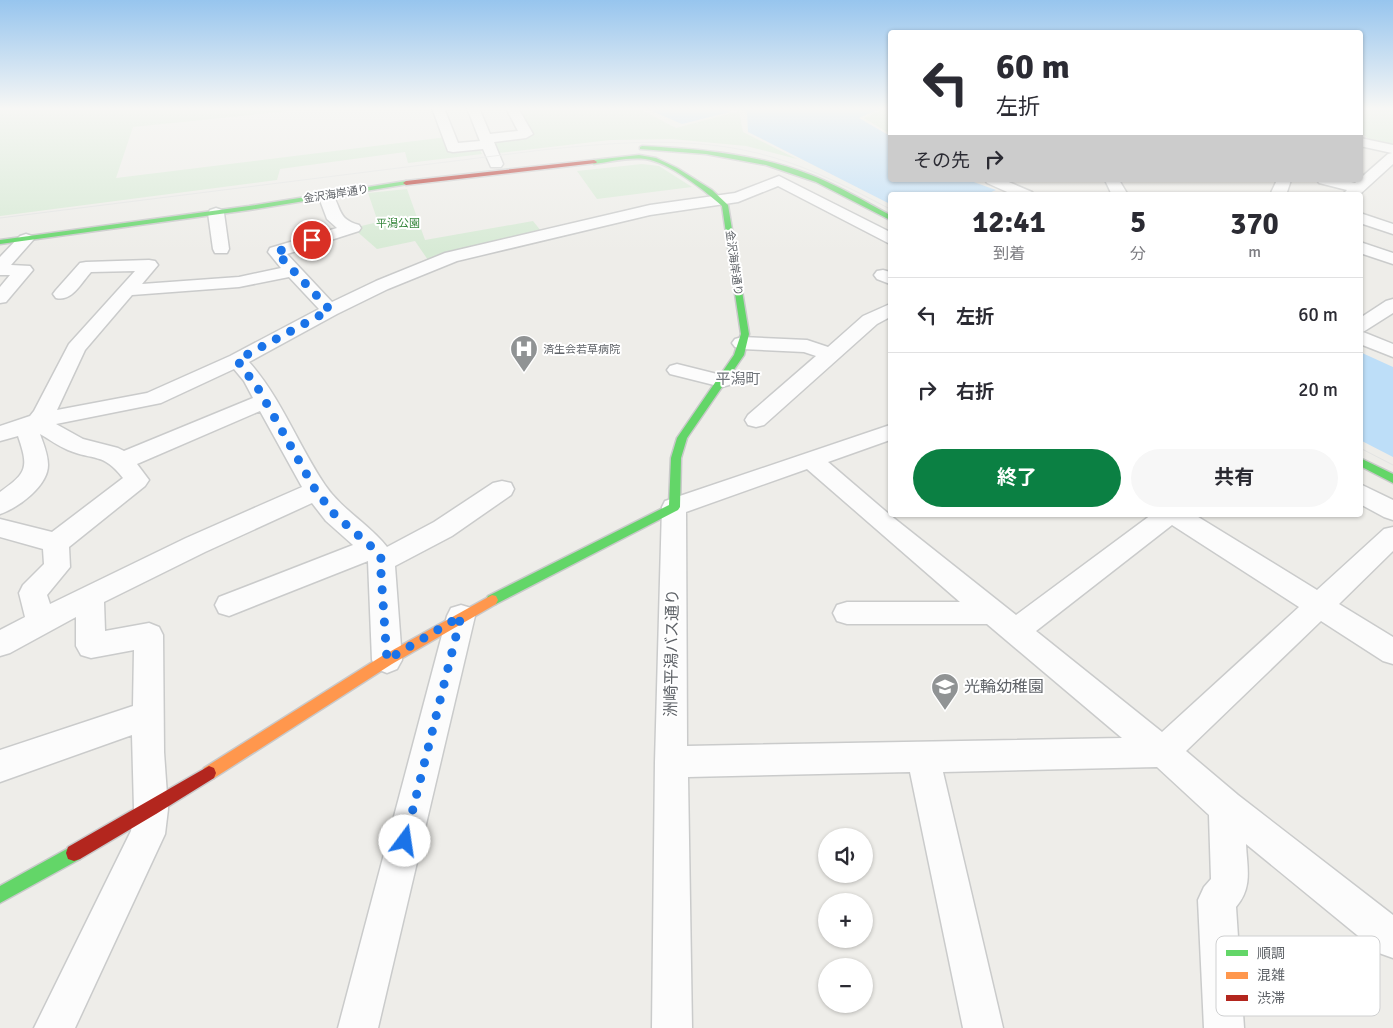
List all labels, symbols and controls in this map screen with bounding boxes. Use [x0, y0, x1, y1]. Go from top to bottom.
text: 60 m [996, 45, 1070, 88]
icon: left [913, 50, 978, 115]
text: 左折 [996, 93, 1040, 120]
icon: right [980, 145, 1008, 173]
text: その先 [913, 149, 970, 173]
street label: 金沢海岸通り [302, 182, 370, 206]
text: 12:41 [972, 204, 1046, 241]
text: 5 [1130, 204, 1146, 241]
text: 370 [1230, 206, 1279, 243]
park label: 平潟公園 [376, 217, 420, 230]
pin [291, 219, 333, 261]
icon: arrive [298, 226, 326, 254]
street label: 金沢海岸通り [723, 229, 745, 297]
text: m [1248, 242, 1261, 262]
text: 到着 [993, 244, 1025, 264]
text: 分 [1130, 244, 1146, 264]
icon: left [913, 301, 941, 329]
text: 60 m [1298, 303, 1338, 327]
text: 左折 [956, 305, 994, 329]
hospital icon: 済生会若草病院 [509, 334, 539, 373]
place label: 済生会若草病院 [543, 343, 620, 356]
district label: 平潟町 [715, 370, 761, 388]
icon: right [913, 376, 941, 404]
text: 20 m [1298, 378, 1338, 402]
text: 右折 [956, 380, 994, 404]
button: 終了 [913, 449, 1121, 507]
button: 共有 [1131, 449, 1338, 507]
street label: 洲崎平潟バス通り [661, 589, 683, 717]
school or university icon: 光輪幼稚園 [930, 672, 960, 711]
place label: 光輪幼稚園 [964, 677, 1044, 697]
position arrow [378, 814, 430, 866]
map controls [818, 828, 873, 1013]
button: sound [818, 828, 873, 883]
button: + [818, 893, 873, 948]
legend [1216, 936, 1380, 1016]
text: 順調 [1257, 945, 1285, 962]
button: − [818, 958, 873, 1013]
text: 混雑 [1257, 967, 1285, 984]
text: 渋滞 [1257, 990, 1285, 1007]

